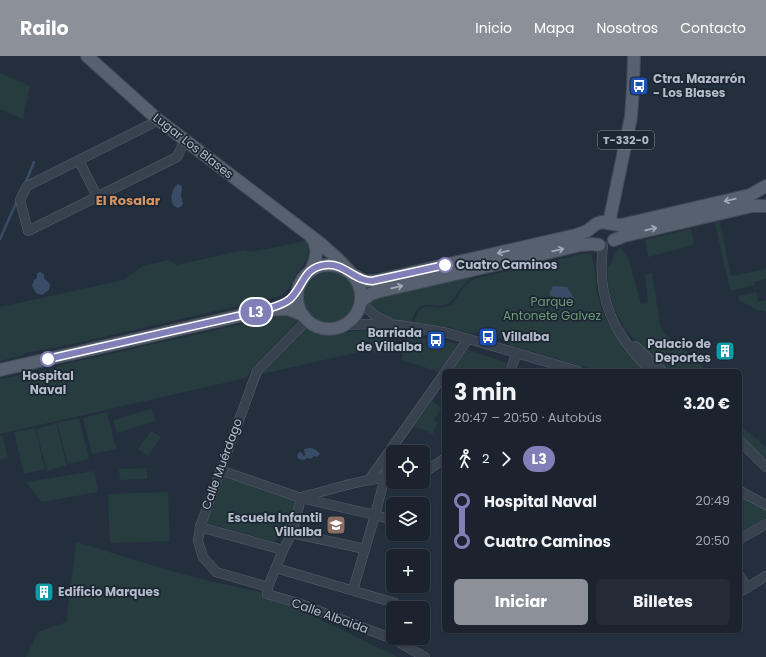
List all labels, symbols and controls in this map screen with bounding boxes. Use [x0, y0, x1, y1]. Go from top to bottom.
text: Railo [20, 15, 69, 42]
text: Inicio [475, 18, 512, 38]
text: Mapa [534, 18, 575, 38]
text: Nosotros [597, 18, 658, 38]
text: Contacto [680, 18, 746, 38]
place label: Ctra. Mazarrón - Los Blases [653, 70, 746, 101]
bus stop icon: Ctra. Mazarrón - Los Blases [628, 75, 650, 97]
street label: Lugar Los Blases [150, 109, 237, 182]
road number: T-332-0 [598, 131, 654, 149]
district label: El Rosalar [96, 191, 161, 210]
one-way arrow [724, 196, 737, 204]
one-way arrow [644, 225, 657, 233]
one-way arrow [551, 246, 564, 254]
one-way arrow [497, 248, 510, 256]
place label: Cuatro Caminos [456, 256, 558, 273]
marker: Cuatro Caminos [437, 257, 453, 273]
one-way arrow [390, 283, 403, 291]
park label: Parque Antonete Galvez [503, 293, 601, 324]
line badge: L3 [238, 299, 274, 325]
text: L3 [248, 302, 264, 322]
place label: Barriada de Villalba [357, 324, 422, 355]
bus stop icon: Villalba [477, 326, 499, 348]
place label: Villalba [502, 328, 549, 345]
bus stop icon: Barriada de Villalba [425, 329, 447, 351]
place label: Palacio de Deportes [647, 335, 712, 366]
building icon: Palacio de Deportes [714, 340, 736, 362]
marker: Hospital Naval [40, 351, 56, 367]
place label: Hospital Naval [22, 367, 74, 398]
text: 3 min [454, 377, 517, 408]
text: 3.20 € [683, 393, 730, 414]
text: 20:47 – 20:50 · Autobús [454, 408, 602, 427]
street label: Calle Muérdago [197, 416, 246, 512]
map controls [386, 445, 430, 645]
button: locate [386, 445, 430, 489]
icon: walk [454, 448, 476, 470]
icon: forward [495, 448, 517, 470]
text: 2 [482, 449, 489, 468]
text: L3 [531, 449, 547, 469]
text: Hospital Naval [484, 491, 597, 512]
text: 20:49 [695, 491, 730, 510]
button: layers [386, 497, 430, 541]
place label: Escuela Infantil Villalba [228, 509, 322, 540]
school or university icon: Escuela Infantil Villalba [325, 514, 347, 536]
text: Cuatro Caminos [484, 531, 611, 552]
text: 20:50 [695, 531, 730, 550]
button: + [386, 549, 430, 593]
button: Iniciar [454, 579, 588, 625]
button: Billetes [596, 579, 730, 625]
building icon: Edificio Marques [33, 581, 55, 603]
place label: Edificio Marques [58, 583, 160, 600]
street label: Calle Albaida [289, 594, 371, 637]
button: − [386, 601, 430, 645]

